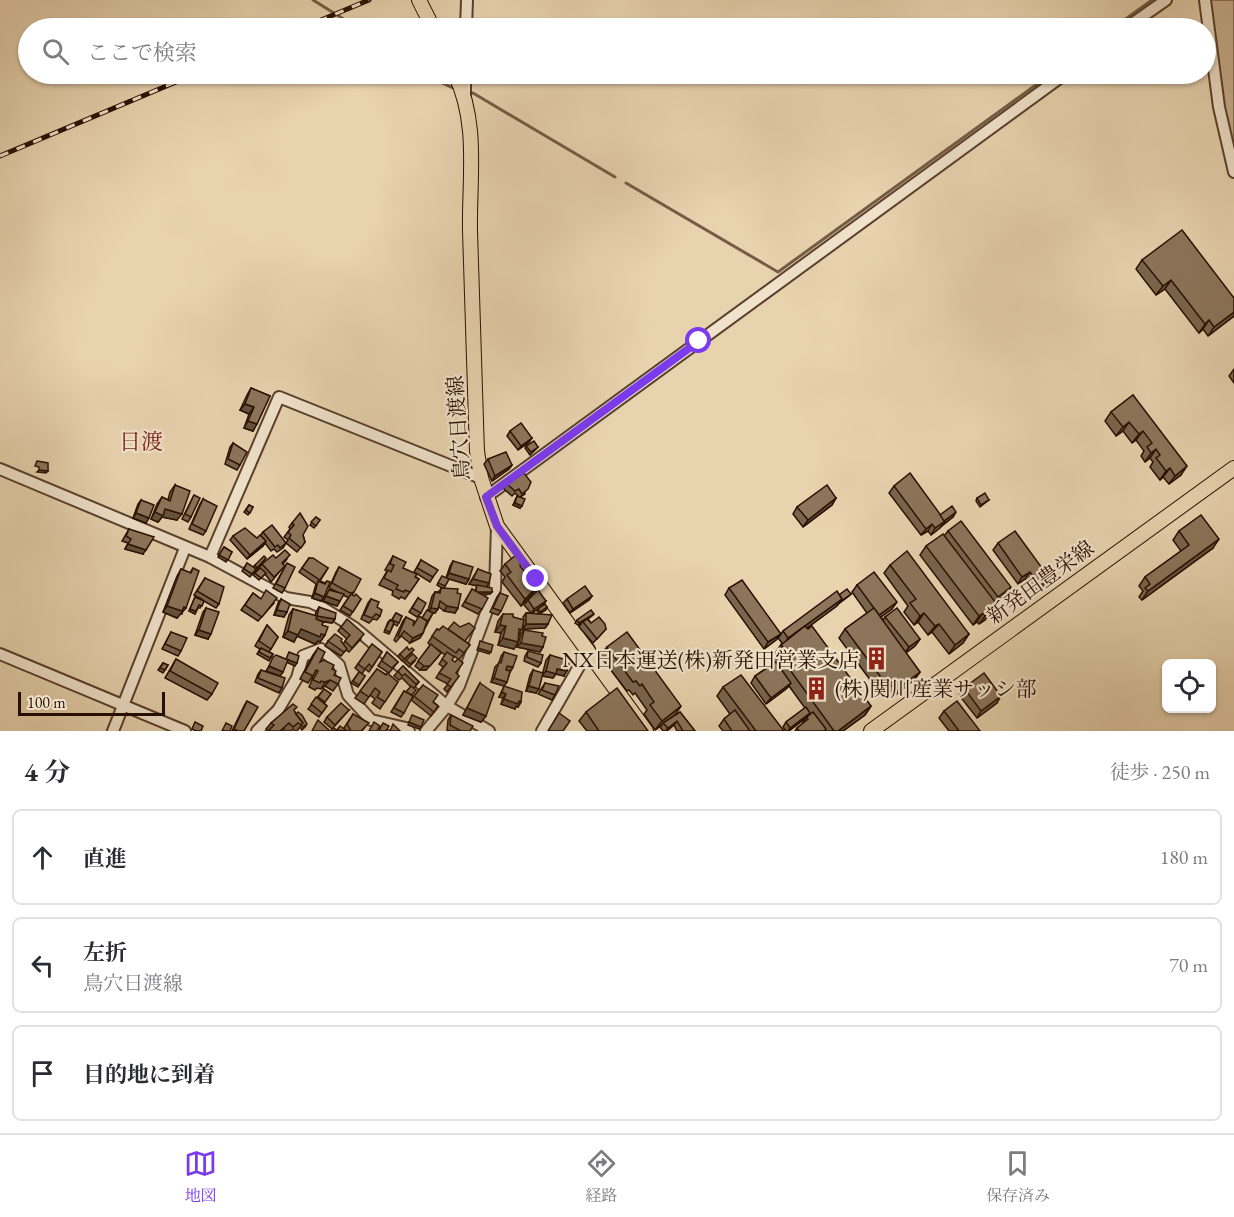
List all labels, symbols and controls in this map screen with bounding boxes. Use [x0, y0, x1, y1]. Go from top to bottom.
search box [18, 18, 1216, 84]
icon: search [39, 35, 72, 68]
text: ここで検索 [87, 38, 197, 67]
route start [685, 327, 711, 353]
street label: 鳥穴日渡線 [441, 375, 475, 481]
district label: 日渡 [119, 427, 163, 456]
street label: 新発田豊栄線 [981, 534, 1099, 630]
route end [522, 565, 548, 591]
place label: NX日本運送(株)新発田営業支店 [562, 646, 859, 673]
building icon: NX日本運送(株)新発田営業支店 [864, 646, 890, 672]
map controls [1162, 659, 1216, 713]
button: locate [1162, 659, 1216, 713]
building icon: (株)関川産業サッシ部 [804, 675, 830, 701]
place label: (株)関川産業サッシ部 [835, 675, 1037, 702]
scale bar [18, 689, 165, 716]
text: 100 m [27, 692, 66, 713]
text: 4 分 [24, 755, 70, 789]
text: 徒歩 · 250 m [1110, 759, 1210, 785]
icon: ahead [26, 841, 59, 874]
text: 直進 [83, 844, 127, 873]
text: 180 m [1160, 844, 1208, 870]
text: 左折 [83, 938, 127, 967]
icon: left [26, 949, 59, 982]
text: 70 m [1169, 952, 1208, 978]
text: 鳥穴日渡線 [83, 970, 183, 996]
icon: arrive [26, 1057, 59, 1090]
text: 目的地に到着 [83, 1060, 215, 1089]
tab: 地図 [184, 1147, 217, 1206]
tab: 経路 [585, 1147, 618, 1206]
tab: 保存済み [986, 1147, 1050, 1206]

